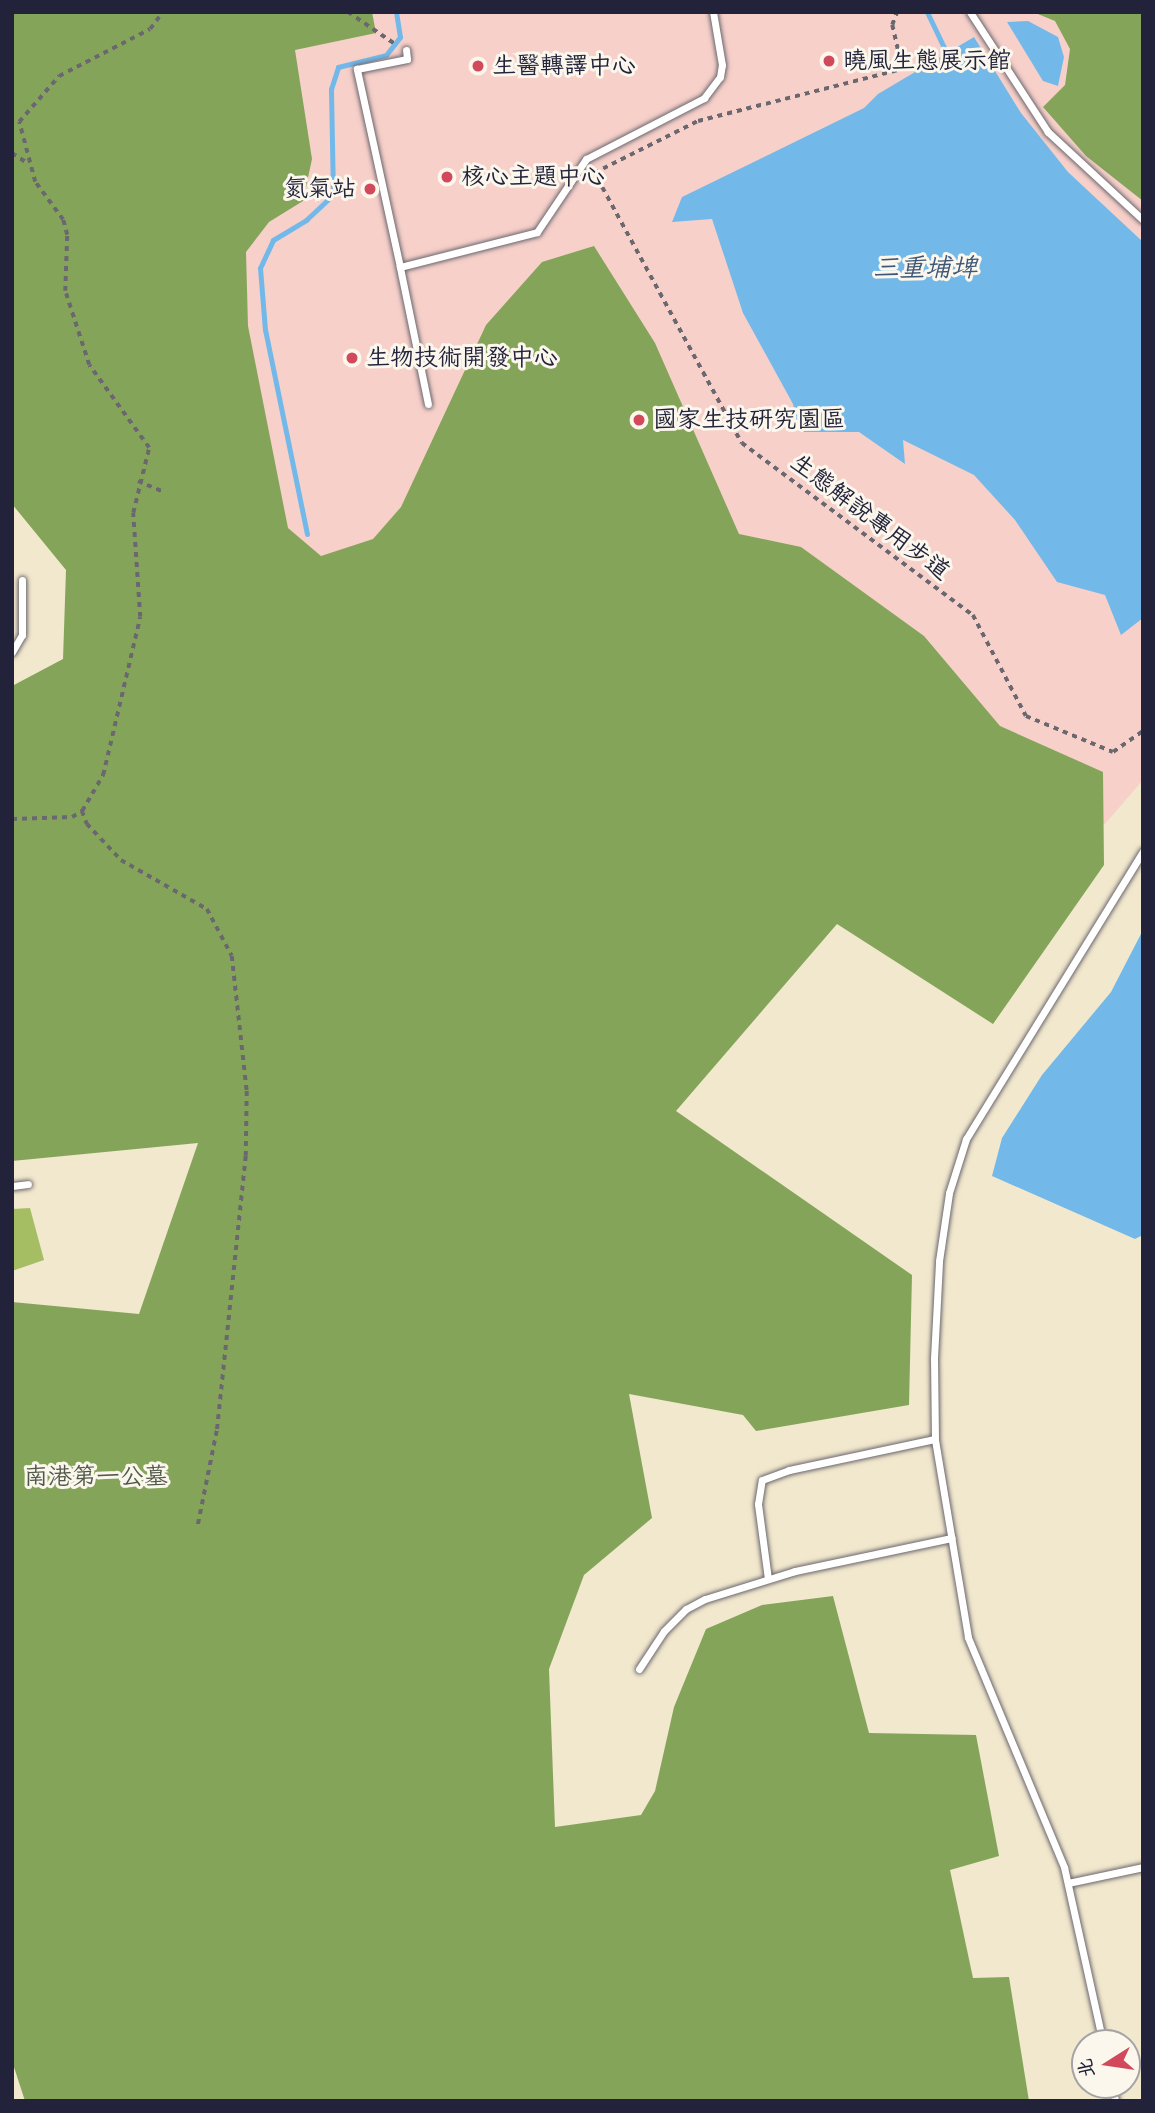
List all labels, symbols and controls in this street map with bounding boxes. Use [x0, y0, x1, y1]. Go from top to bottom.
place label: 曉風生態展示館 [843, 47, 1011, 75]
place label: 生醫轉譯中心 [492, 52, 636, 80]
marker: 曉風生態展示館 [821, 53, 837, 69]
marker: 生醫轉譯中心 [470, 58, 486, 74]
place label: 核心主題中心 [461, 163, 605, 191]
marker: 核心主題中心 [439, 169, 455, 185]
place label: 氮氣站 [284, 175, 356, 203]
marker: 氮氣站 [362, 181, 378, 197]
water label: 三重埔埤 [873, 253, 977, 285]
place label: 生物技術開發中心 [366, 344, 558, 372]
marker: 生物技術開發中心 [344, 350, 360, 366]
place label: 國家生技研究園區 [653, 406, 845, 434]
marker: 國家生技研究園區 [631, 412, 647, 428]
street label: 生態解說專用步道 [785, 448, 955, 586]
park label: 南港第一公墓 [24, 1463, 168, 1491]
north arrow [1071, 2029, 1141, 2099]
text: 北 [1074, 2056, 1100, 2080]

